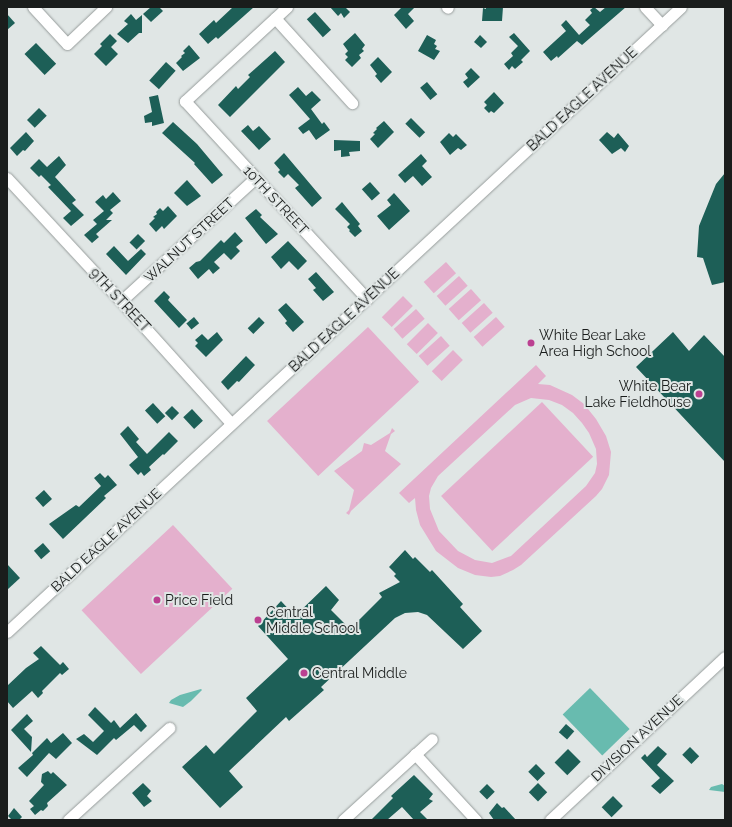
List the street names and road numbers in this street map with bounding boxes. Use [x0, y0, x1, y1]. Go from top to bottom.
street label: BALD EAGLE AVENUE [523, 43, 641, 155]
street label: 10TH STREET [240, 162, 312, 238]
street label: WALNUT STREET [141, 194, 237, 286]
street label: BALD EAGLE AVENUE [285, 264, 403, 376]
street label: 9TH STREET [86, 265, 154, 335]
street label: BALD EAGLE AVENUE [47, 484, 165, 596]
street label: DIVISION AVENUE [587, 691, 687, 785]

